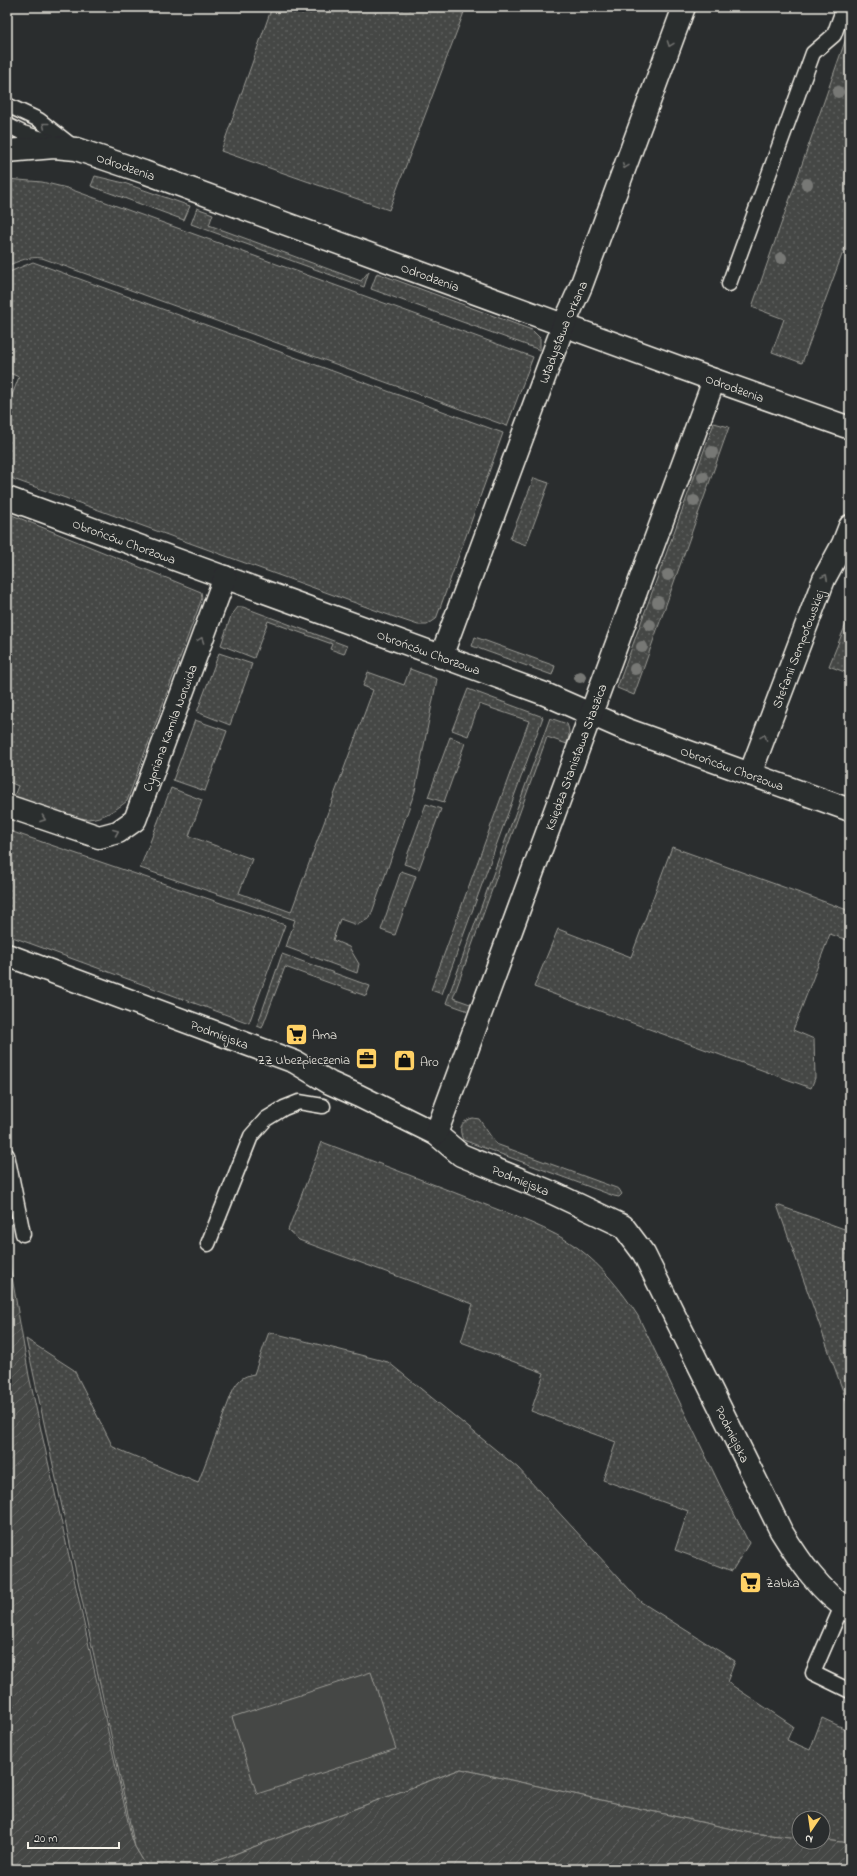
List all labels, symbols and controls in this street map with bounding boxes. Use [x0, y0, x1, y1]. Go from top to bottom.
one-way arrow [667, 40, 675, 47]
one-way arrow [43, 122, 50, 129]
street label: Odrodzenia [94, 149, 158, 186]
one-way arrow [622, 162, 630, 169]
street label: Odrodzenia [398, 259, 462, 297]
street label: Władysława Orkana [535, 279, 593, 386]
street label: Odrodzenia [702, 370, 766, 408]
street label: Obrońców Chorzowa [70, 515, 178, 570]
one-way arrow [821, 573, 828, 581]
street label: Stefanii Sempołowskiej [768, 587, 830, 711]
street label: Obrońców Chorzowa [374, 626, 483, 681]
one-way arrow [196, 637, 204, 644]
street label: Cypriana Kamila Norwida [138, 662, 203, 795]
street label: Księdza Stanisława Staszica [541, 681, 612, 833]
one-way arrow [759, 734, 768, 741]
street label: Obrońców Chorzowa [677, 742, 786, 796]
one-way arrow [39, 814, 46, 823]
one-way arrow [111, 829, 119, 837]
street label: Podmiejska [187, 1016, 251, 1055]
supermarket icon: Ama [284, 1021, 310, 1047]
place label: Ama [312, 1026, 337, 1045]
office icon: ZZ Ubezpieczenia [353, 1046, 379, 1072]
shop icon: Aro [392, 1048, 418, 1074]
place label: ZZ Ubezpieczenia [258, 1051, 350, 1070]
place label: Aro [420, 1053, 439, 1072]
street label: Podmiejska [488, 1161, 552, 1202]
street label: Podmiejska [710, 1403, 754, 1466]
supermarket icon: Żabka [738, 1569, 764, 1595]
place label: Żabka [766, 1574, 800, 1593]
north arrow [791, 1810, 831, 1850]
scale bar [28, 1824, 119, 1850]
text: 20 m [34, 1830, 57, 1848]
text: N [804, 1830, 814, 1847]

